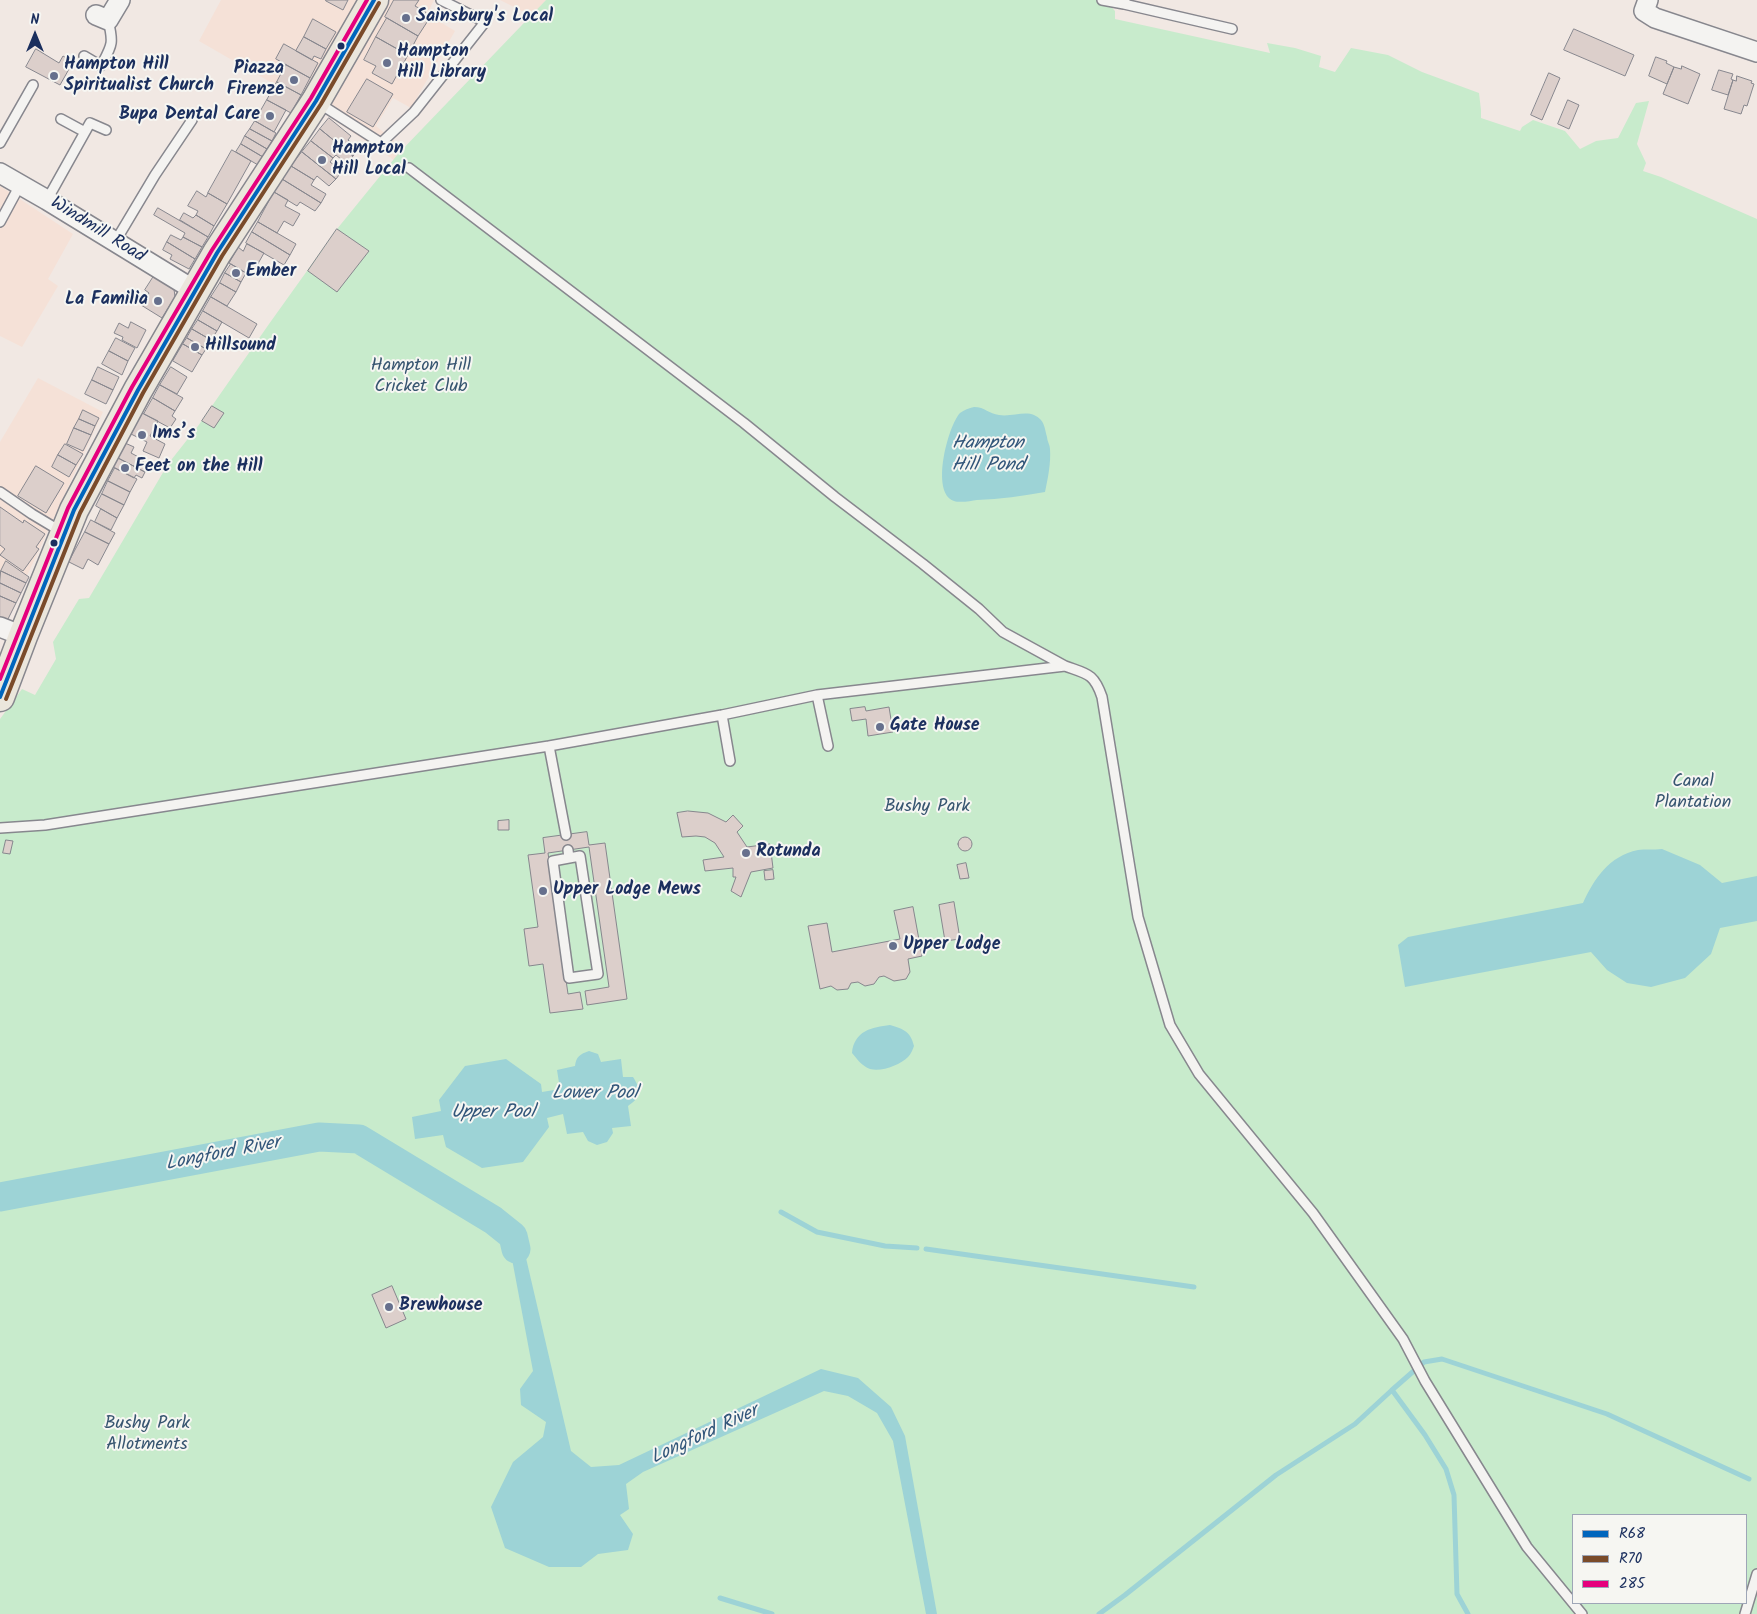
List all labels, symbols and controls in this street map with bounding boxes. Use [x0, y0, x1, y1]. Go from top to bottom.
place label: Sainsbury's Local [416, 7, 553, 29]
text: N [31, 9, 39, 31]
north arrow [10, 10, 60, 60]
marker: Sainsbury's Local [400, 12, 412, 24]
unlabelled marker [336, 41, 346, 51]
place label: Hampton Hill Library [397, 42, 486, 84]
place label: Hampton Hill Spiritualist Church [64, 55, 214, 98]
marker: Hampton Hill Library [381, 57, 393, 69]
place label: Piazza Firenze [227, 59, 284, 102]
marker: Hampton Hill Spiritualist Church [48, 70, 60, 82]
marker: Piazza Firenze [288, 74, 300, 86]
place label: Bupa Dental Care [119, 105, 260, 127]
marker: Bupa Dental Care [264, 110, 276, 122]
place label: Hampton Hill Local [332, 139, 406, 182]
marker: Hampton Hill Local [316, 154, 328, 166]
street label: Windmill Road [46, 193, 148, 269]
place label: Ember [246, 262, 296, 284]
marker: Ember [230, 267, 242, 279]
place label: La Familia [65, 290, 148, 312]
marker: La Familia [152, 295, 164, 307]
place label: Hillsound [205, 336, 276, 358]
marker: Hillsound [189, 341, 201, 353]
park label: Hampton Hill Cricket Club [371, 356, 471, 398]
place label: Ims’s [152, 424, 195, 446]
marker: Ims’s [136, 429, 148, 441]
water label: Hampton Hill Pond [952, 434, 1024, 478]
place label: Feet on the Hill [135, 457, 262, 479]
marker: Feet on the Hill [119, 462, 131, 474]
unlabelled marker [49, 538, 59, 548]
place label: Gate House [890, 716, 980, 738]
marker: Gate House [874, 721, 886, 733]
park label: Canal Plantation [1655, 772, 1731, 814]
park label: Bushy Park [884, 797, 970, 819]
place label: Rotunda [756, 842, 821, 864]
marker: Rotunda [740, 847, 752, 859]
place label: Upper Lodge Mews [553, 880, 701, 902]
marker: Upper Lodge Mews [537, 885, 549, 897]
place label: Upper Lodge [903, 935, 1000, 957]
marker: Upper Lodge [887, 940, 899, 952]
water label: Lower Pool [552, 1084, 638, 1106]
water label: Upper Pool [451, 1103, 535, 1125]
water label: Longford River [164, 1133, 282, 1177]
place label: Brewhouse [399, 1296, 483, 1318]
marker: Brewhouse [383, 1301, 395, 1313]
water label: Longford River [648, 1401, 762, 1471]
park label: Bushy Park Allotments [104, 1414, 190, 1456]
legend [1572, 1514, 1747, 1604]
text: R68 [1619, 1522, 1645, 1546]
text: R70 [1619, 1547, 1642, 1571]
text: 285 [1619, 1572, 1645, 1596]

